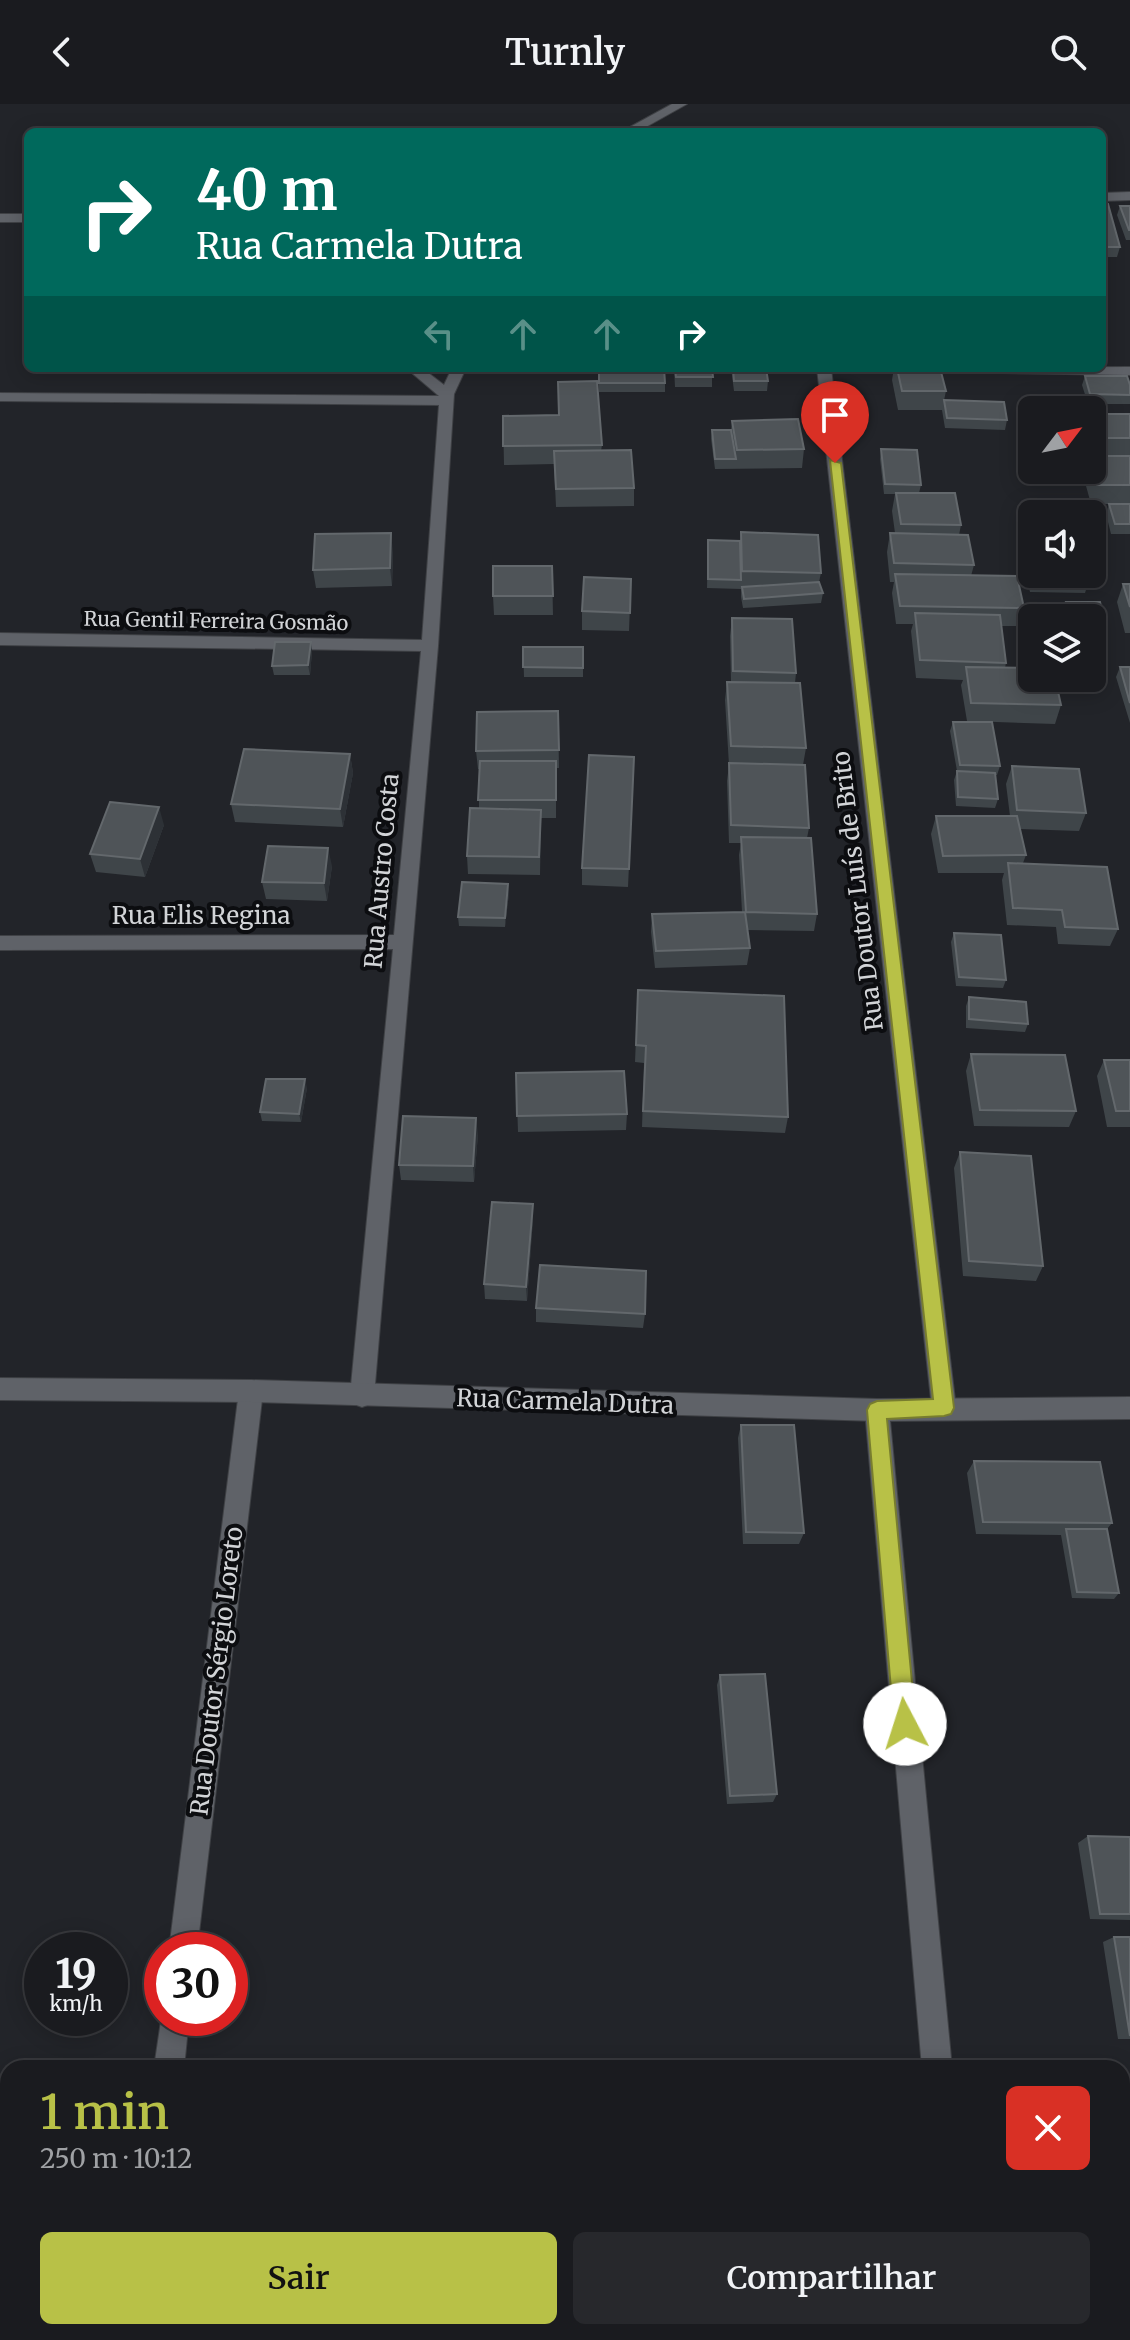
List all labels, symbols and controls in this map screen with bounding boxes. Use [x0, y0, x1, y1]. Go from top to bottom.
icon: back [40, 30, 84, 74]
text: Turnly [505, 30, 625, 75]
icon: search [1046, 30, 1090, 74]
text: 40 m [196, 155, 338, 225]
icon: right [64, 160, 168, 264]
text: Rua Carmela Dutra [196, 224, 523, 269]
icon: left [417, 312, 461, 356]
icon: ahead [501, 312, 545, 356]
icon: ahead [585, 312, 629, 356]
icon: right [669, 312, 713, 356]
pin [801, 381, 869, 463]
icon: arrive [813, 393, 857, 437]
north arrow [1018, 396, 1106, 484]
map controls [1018, 396, 1106, 692]
button: sound [1018, 500, 1106, 588]
button: layers [1018, 604, 1106, 692]
street label: Rua Gentil Ferreira Gosmão [83, 606, 349, 635]
street label: Rua Doutor Luís de Brito [825, 750, 890, 1033]
street label: Rua Austro Costa [358, 772, 405, 970]
street label: Rua Elis Regina [112, 900, 290, 931]
street label: Rua Carmela Dutra [456, 1382, 675, 1421]
street label: Rua Doutor Sérgio Loreto [183, 1525, 250, 1817]
position arrow [863, 1682, 947, 1766]
speed limit sign: 30 [144, 1932, 248, 2036]
text: 19 [55, 1949, 97, 1999]
text: km/h [50, 1991, 102, 2016]
text: 1 min [40, 2082, 169, 2142]
button: close [1006, 2086, 1090, 2170]
text: 250 m · 10:12 [40, 2142, 192, 2175]
button: Sair [40, 2232, 557, 2324]
button: Compartilhar [573, 2232, 1090, 2324]

